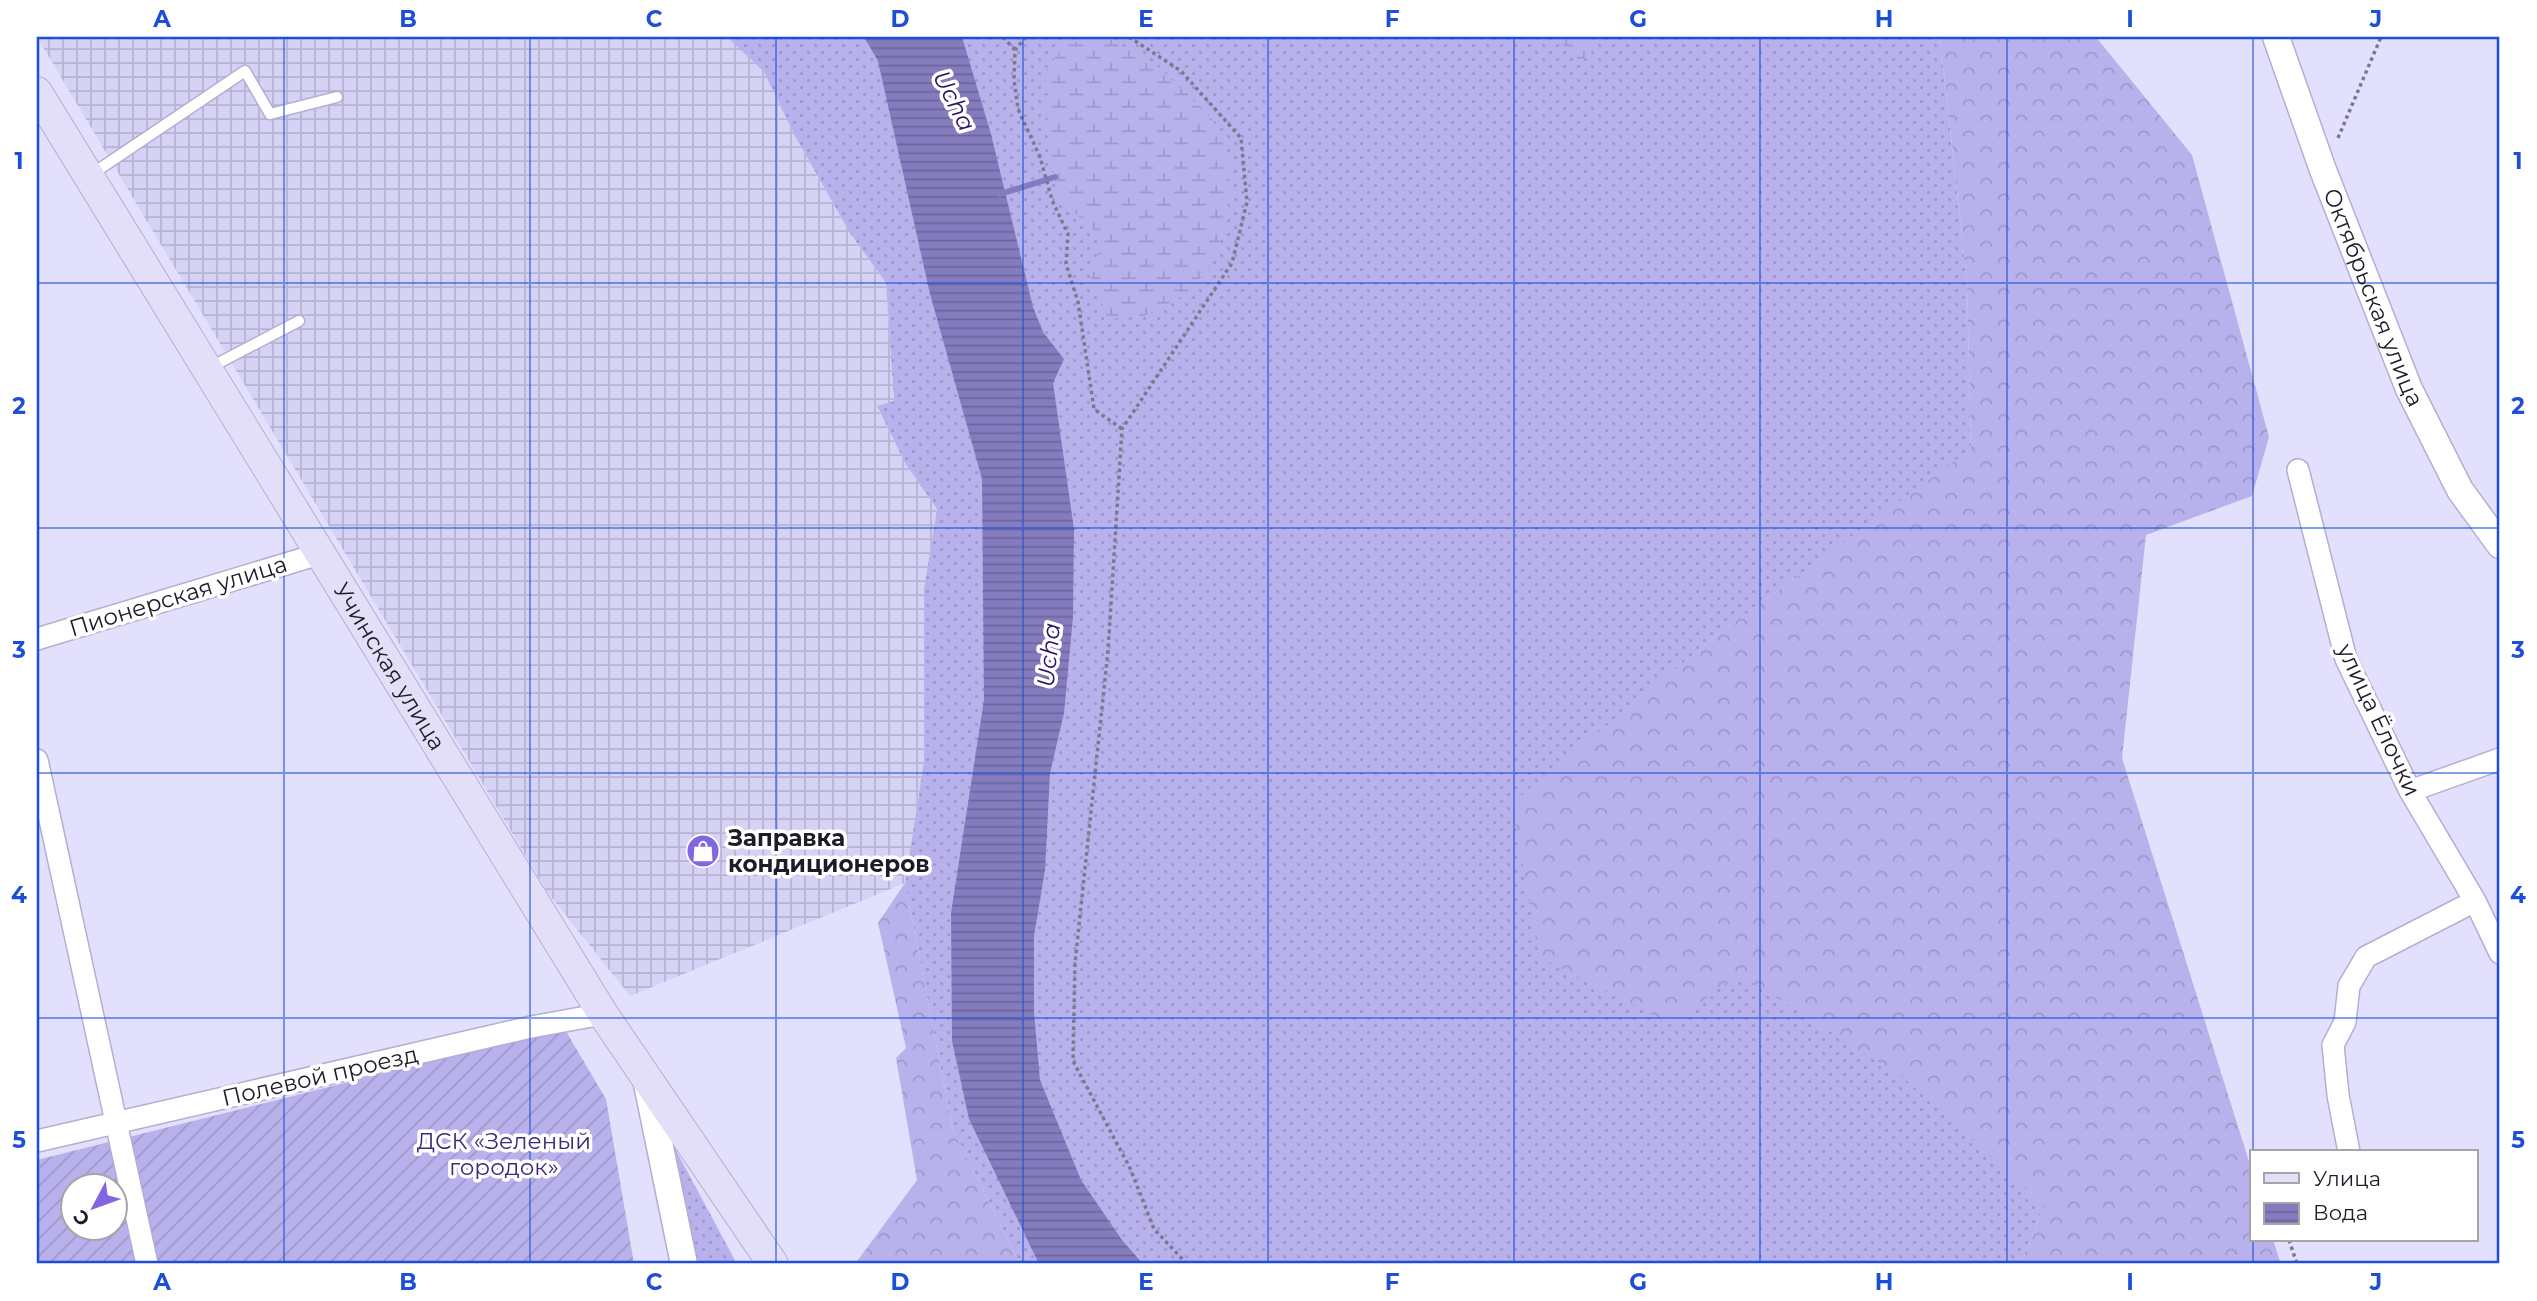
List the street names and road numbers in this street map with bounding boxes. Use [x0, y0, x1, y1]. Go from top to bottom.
street label: Октябрьская улица [2318, 184, 2430, 411]
street label: Пионерская улица [66, 550, 290, 642]
street label: Учинская улица [328, 578, 452, 755]
street label: улица Ёлочки [2331, 638, 2427, 801]
street label: Полевой проезд [219, 1040, 421, 1112]

